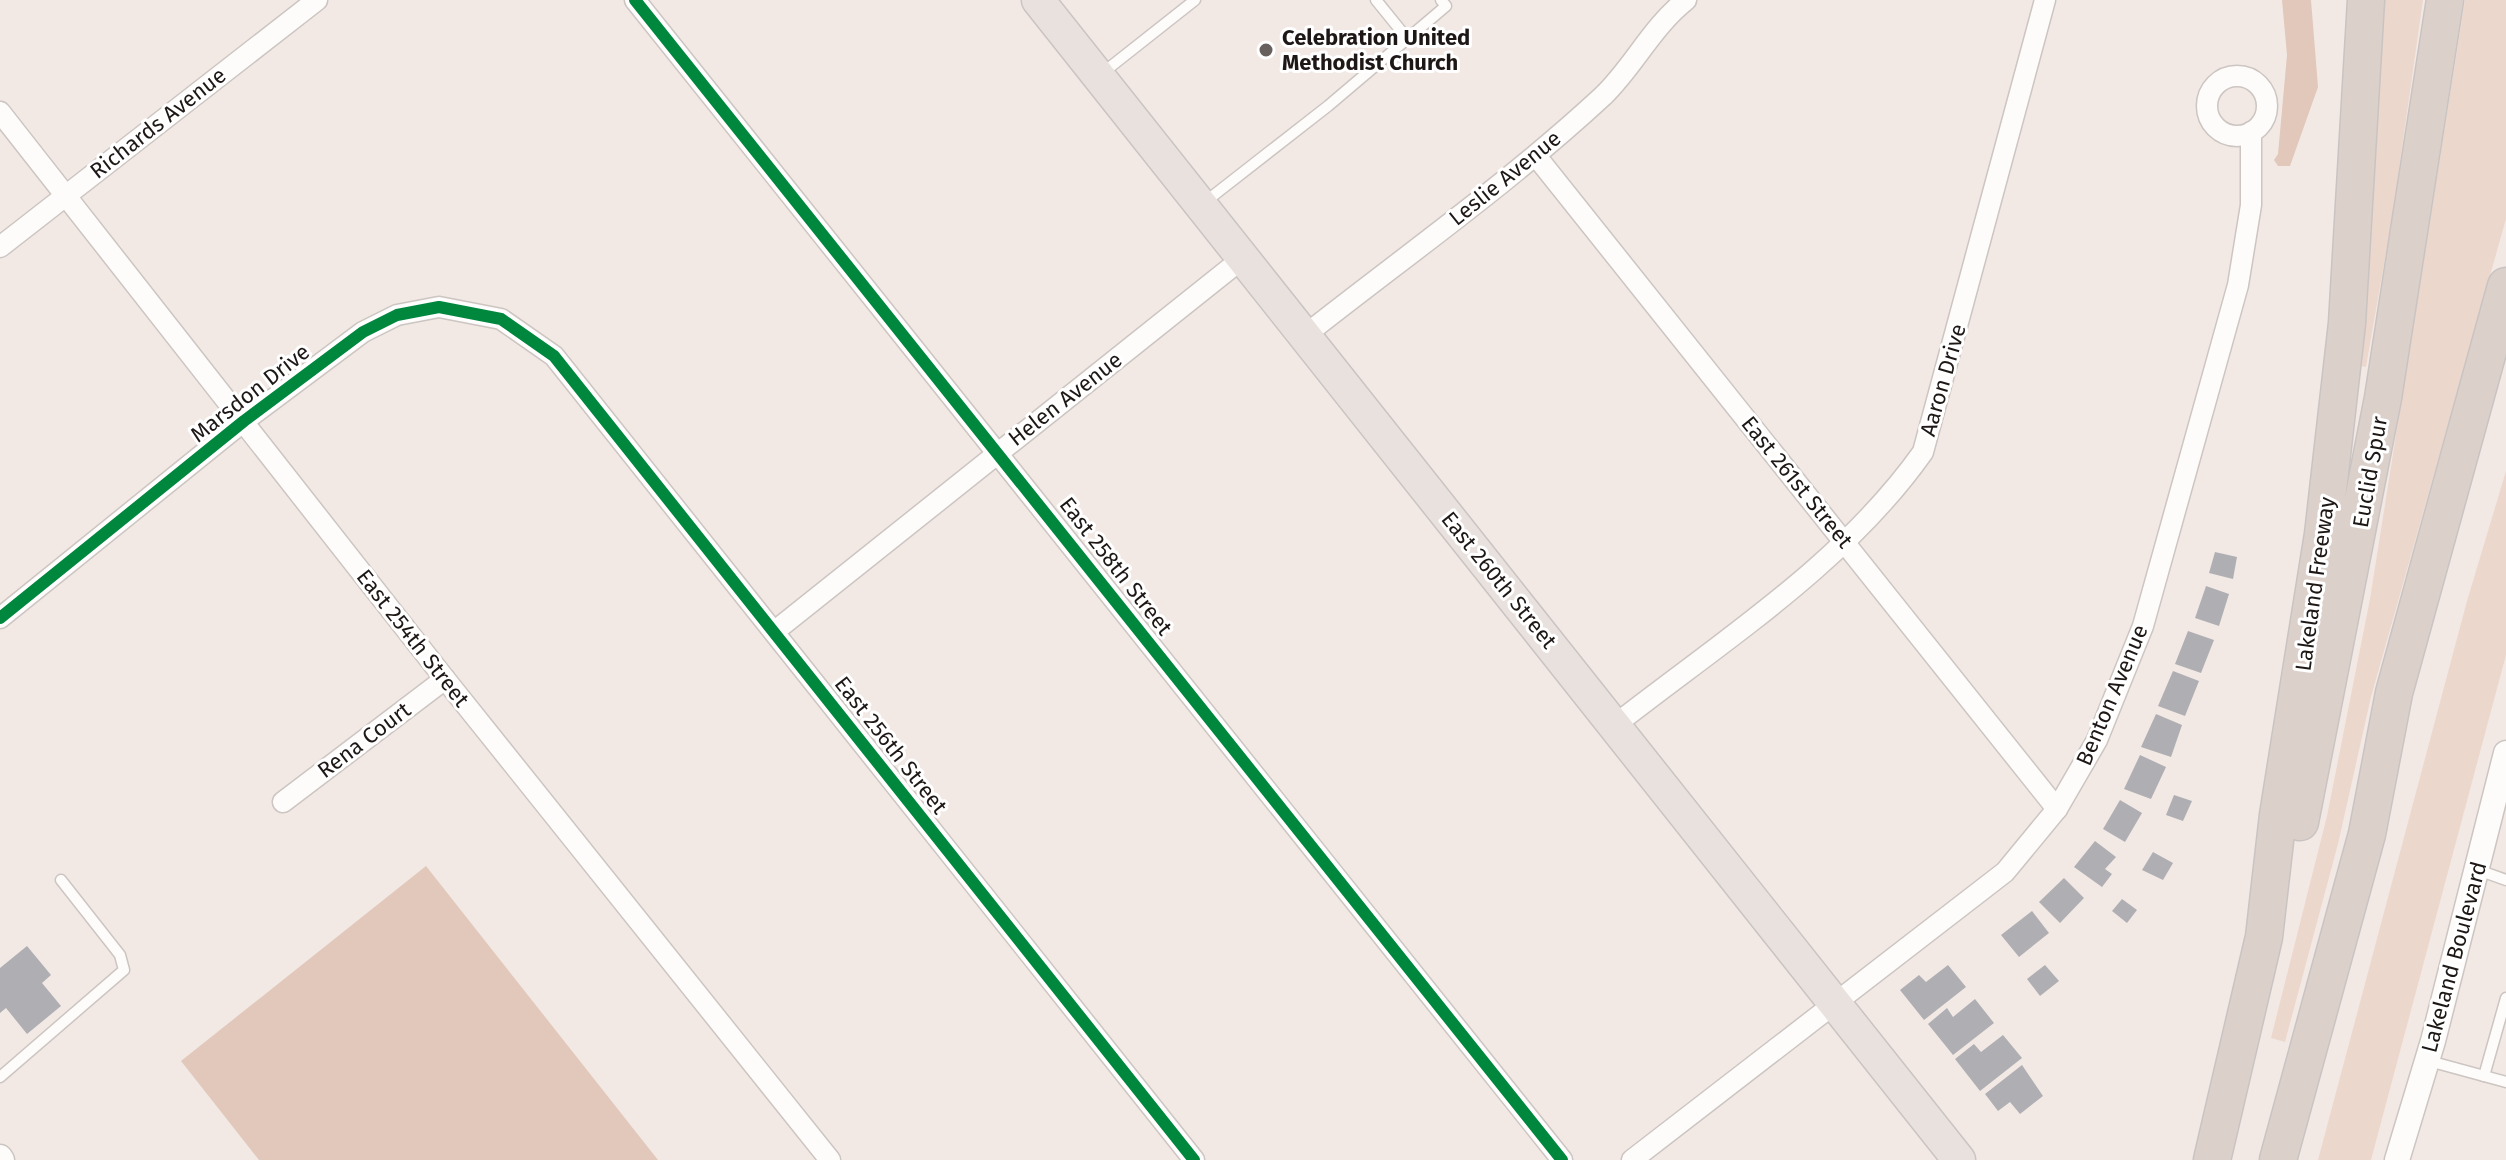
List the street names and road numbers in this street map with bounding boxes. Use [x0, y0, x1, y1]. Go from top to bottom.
street label: Richards Avenue [85, 62, 231, 184]
street label: Leslie Avenue [1444, 125, 1566, 231]
street label: Aaron Drive [1914, 321, 1972, 439]
street label: Marsdon Drive [185, 338, 315, 448]
street label: Helen Avenue [1003, 346, 1127, 452]
street label: East 261st Street [1735, 411, 1859, 554]
street label: Euclid Spur [2347, 414, 2393, 530]
street label: East 258th Street [1054, 492, 1178, 640]
street label: Lakeland Freeway [2289, 495, 2341, 673]
street label: East 260th Street [1435, 506, 1563, 654]
street label: East 254th Street [351, 564, 475, 712]
street label: Benton Avenue [2070, 620, 2154, 770]
street label: East 256th Street [829, 671, 953, 819]
street label: Rena Court [312, 696, 416, 784]
street label: Lakeland Boulevard [2416, 859, 2492, 1055]

